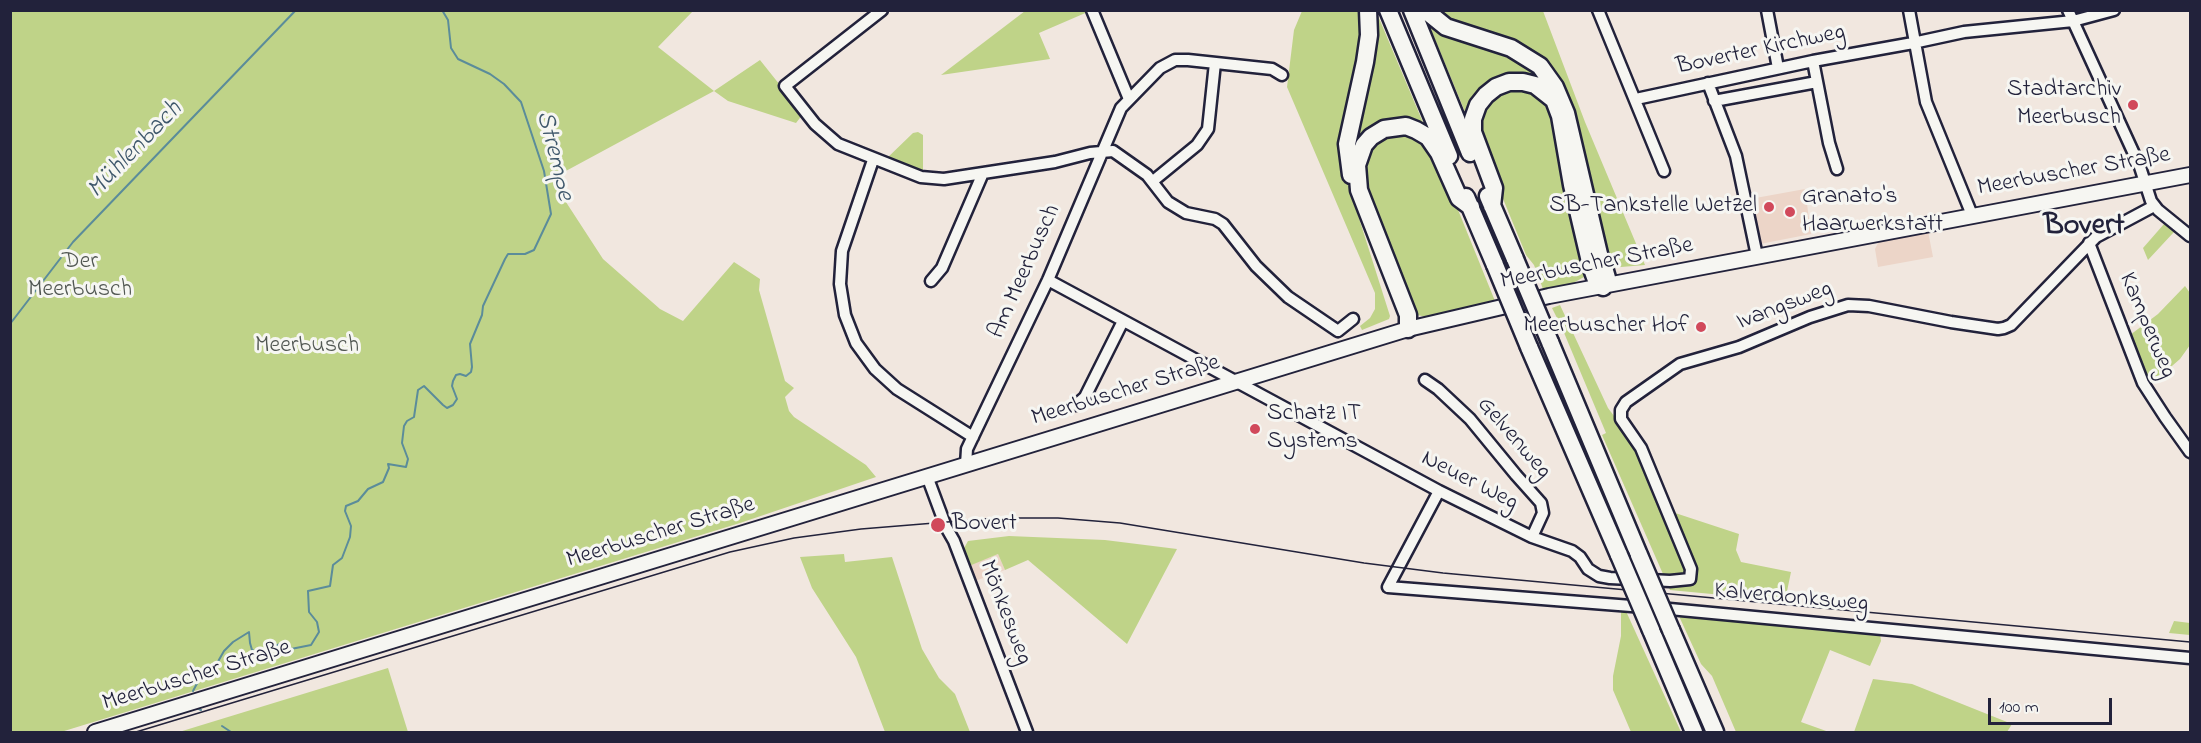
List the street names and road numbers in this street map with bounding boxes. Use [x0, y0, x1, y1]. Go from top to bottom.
street label: Boverter Kirchweg [1674, 19, 1848, 83]
street label: Meerbuscher Straße [1975, 142, 2173, 204]
street label: Am Meerbusch [984, 201, 1068, 343]
street label: Meerbuscher Straße [1498, 232, 1696, 298]
street label: Kamperweg [2111, 269, 2181, 383]
street label: Ivangsweg [1733, 276, 1837, 338]
street label: Meerbuscher Straße [1028, 350, 1224, 434]
street label: Gelvenweg [1469, 392, 1557, 486]
street label: Neuer Weg [1416, 445, 1522, 519]
street label: Meerbuscher Straße [563, 492, 759, 576]
street label: Mönkesweg [971, 557, 1037, 669]
street label: Kalverdonksweg [1713, 578, 1869, 620]
street label: Meerbuscher Straße [99, 635, 295, 719]

